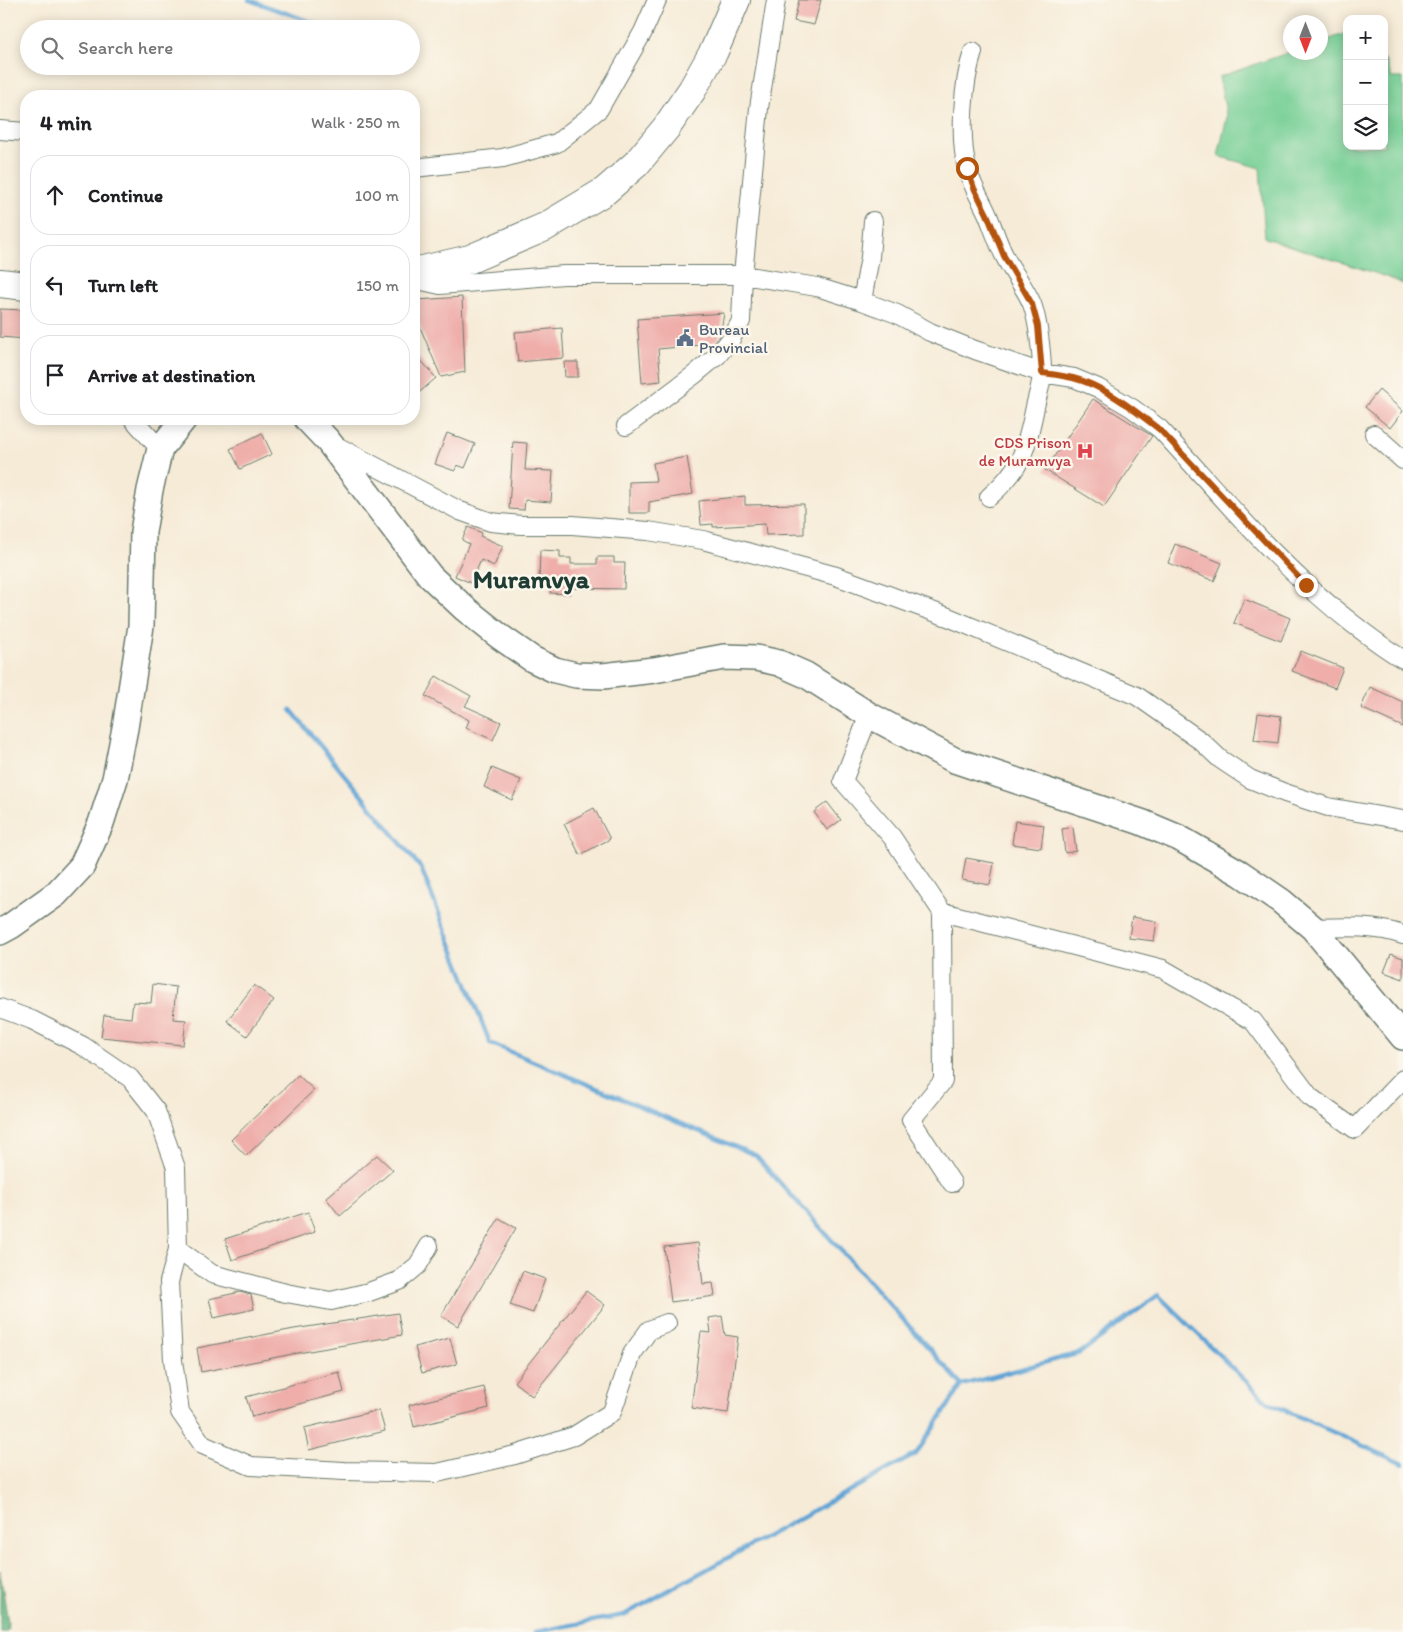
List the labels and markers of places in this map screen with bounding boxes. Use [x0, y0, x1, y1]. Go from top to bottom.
place label: Bureau Provincial [699, 320, 768, 357]
public building icon: Bureau Provincial [675, 328, 695, 348]
place label: CDS Prison de Muramvya [979, 433, 1072, 470]
hospital icon: CDS Prison de Muramvya [1075, 441, 1095, 461]

